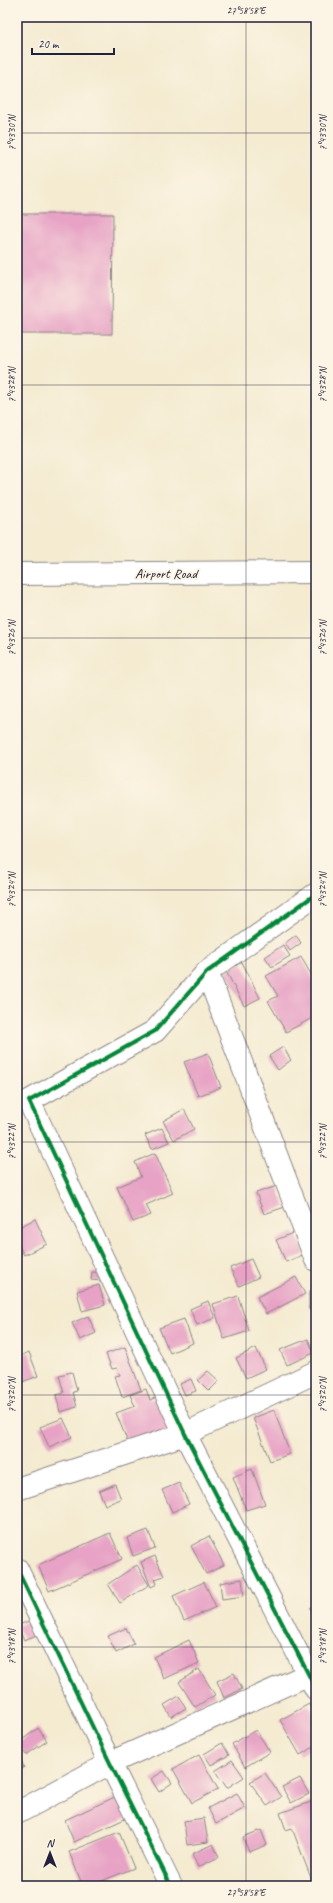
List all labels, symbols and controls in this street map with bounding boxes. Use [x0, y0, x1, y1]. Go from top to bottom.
text: 27°58'58"E [227, 4, 267, 17]
scale bar [32, 30, 114, 56]
text: 20 m [38, 36, 60, 52]
text: 7°43'30"N [5, 114, 18, 150]
text: 7°43'30"N [316, 114, 329, 150]
text: 7°43'28"N [5, 366, 18, 402]
text: 7°43'28"N [316, 366, 329, 402]
street label: Airport Road [135, 565, 199, 582]
text: 7°43'26"N [5, 619, 18, 655]
text: 7°43'26"N [316, 619, 329, 655]
text: 7°43'24"N [5, 871, 18, 907]
text: 7°43'24"N [316, 871, 329, 907]
text: 7°43'22"N [5, 1123, 18, 1159]
text: 7°43'22"N [316, 1123, 329, 1159]
text: 7°43'20"N [5, 1376, 18, 1412]
text: 7°43'20"N [316, 1376, 329, 1412]
text: 7°43'18"N [5, 1628, 18, 1664]
text: 7°43'18"N [316, 1628, 329, 1664]
north arrow [30, 1833, 70, 1873]
text: N [47, 1836, 56, 1850]
text: 27°58'58"E [227, 1886, 267, 1899]

